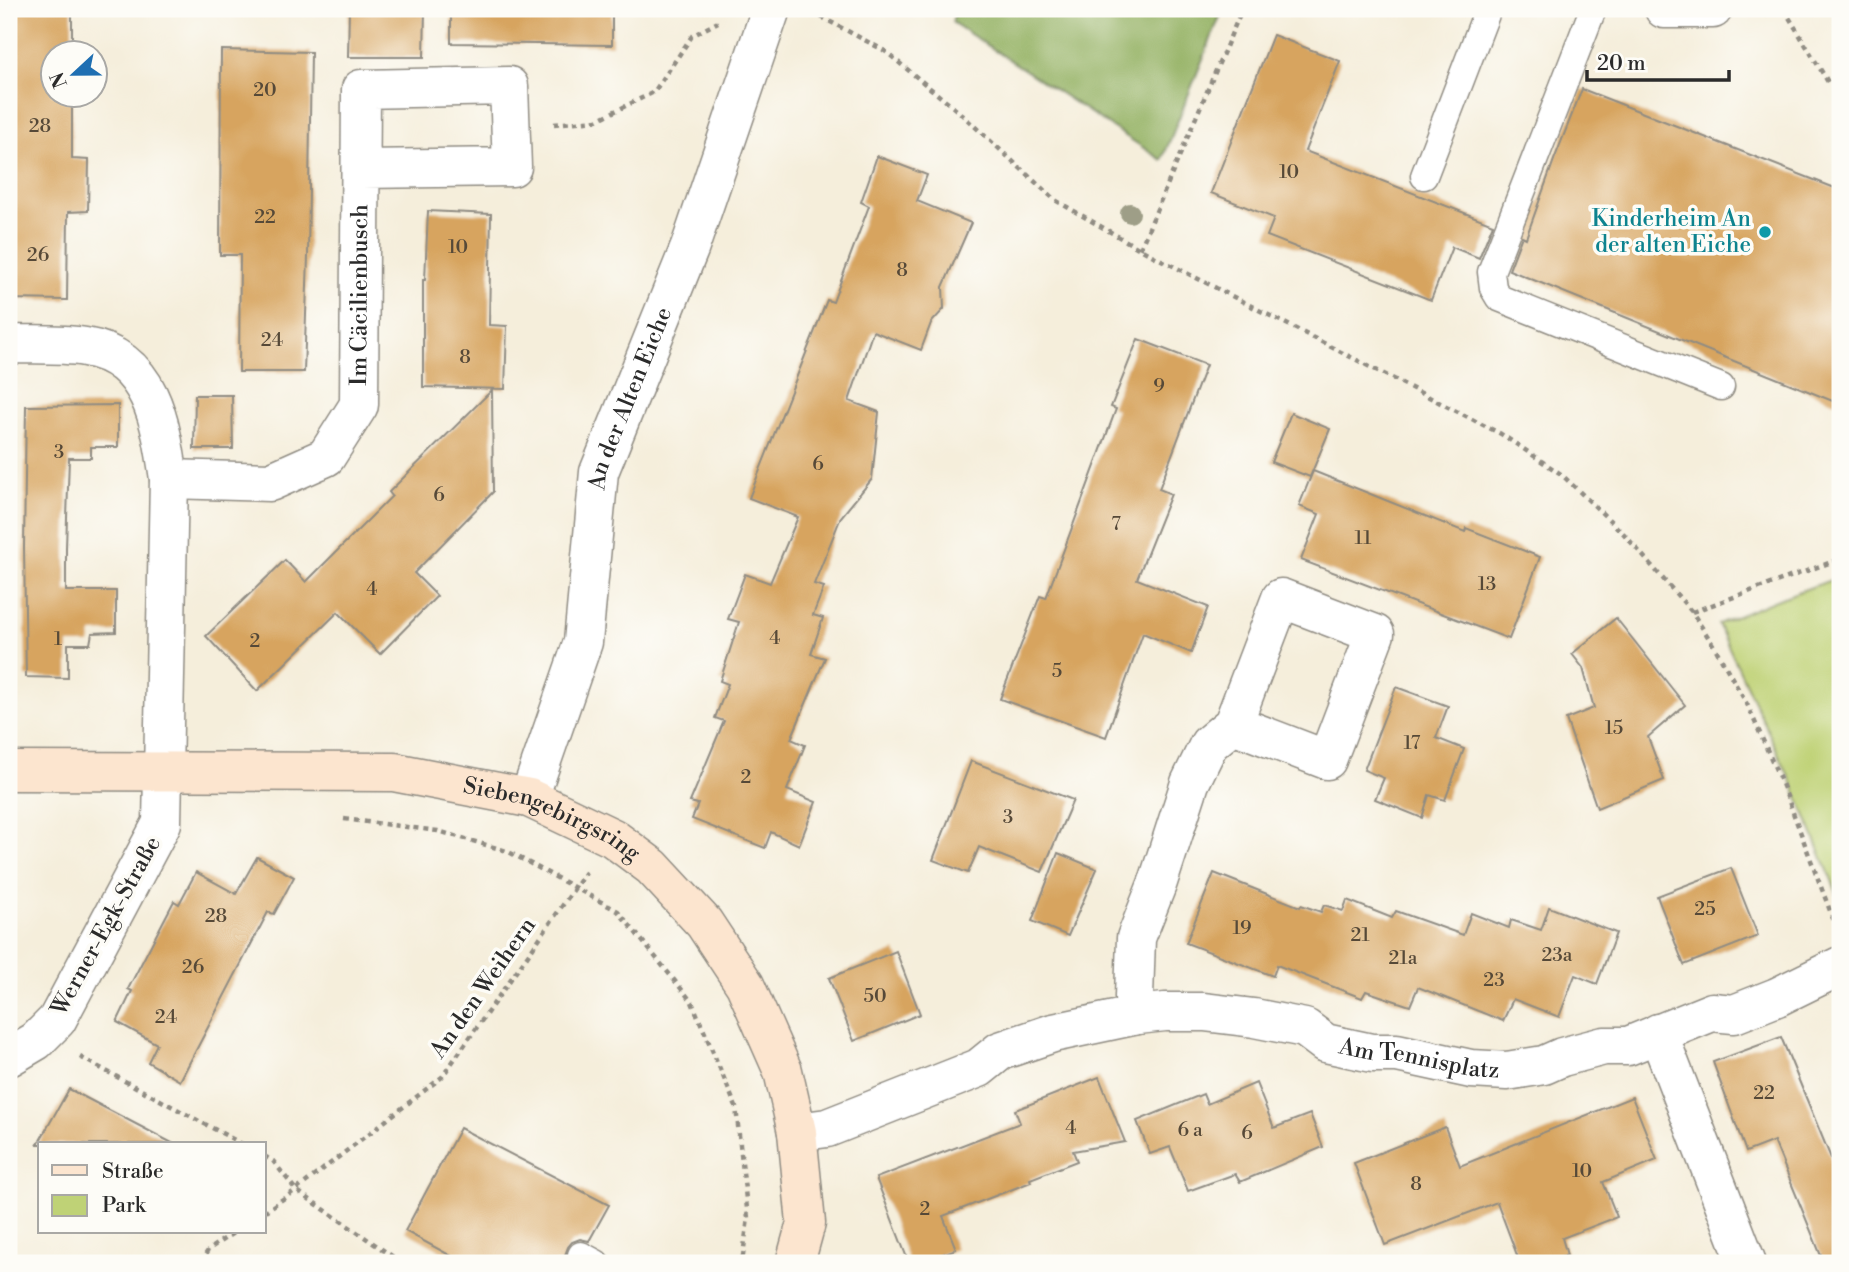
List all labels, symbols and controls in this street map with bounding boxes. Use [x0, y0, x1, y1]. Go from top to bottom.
north arrow [38, 38, 108, 108]
scale bar [1587, 38, 1728, 82]
text: 20 m [1597, 51, 1646, 77]
text: N [45, 69, 73, 91]
house number: 20 [253, 78, 277, 102]
house number: 28 [29, 114, 51, 138]
house number: 10 [1279, 160, 1299, 184]
street label: Im Cäcilienbusch [345, 204, 374, 386]
house number: 22 [254, 205, 276, 229]
place label: Kinderheim An der alten Eiche [1591, 205, 1751, 259]
marker: Kinderheim An der alten Eiche [1757, 224, 1773, 240]
house number: 10 [448, 235, 468, 259]
house number: 26 [27, 243, 49, 267]
house number: 8 [896, 258, 908, 282]
street label: An der Alten Eiche [583, 303, 678, 492]
house number: 24 [261, 328, 283, 352]
house number: 8 [459, 345, 471, 369]
house number: 9 [1153, 374, 1165, 398]
house number: 3 [54, 440, 64, 464]
house number: 6 [812, 452, 824, 476]
house number: 6 [433, 483, 445, 507]
house number: 7 [1111, 512, 1121, 536]
house number: 11 [1355, 526, 1372, 550]
house number: 13 [1478, 572, 1496, 596]
house number: 4 [366, 577, 378, 601]
house number: 4 [769, 626, 781, 650]
house number: 1 [54, 627, 62, 651]
house number: 2 [250, 629, 260, 653]
house number: 5 [1052, 659, 1062, 683]
house number: 15 [1605, 716, 1623, 740]
house number: 17 [1404, 731, 1421, 755]
house number: 2 [741, 765, 751, 789]
street label: Siebengebirgsring [461, 772, 646, 868]
house number: 3 [1003, 805, 1013, 829]
street label: Werner-Egk-Straße [45, 831, 167, 1021]
house number: 25 [1694, 897, 1716, 921]
house number: 28 [205, 904, 227, 928]
street label: An den Weihern [424, 912, 542, 1065]
house number: 19 [1232, 916, 1252, 940]
house number: 21 [1350, 923, 1370, 947]
house number: 23a [1542, 943, 1573, 967]
house number: 21a [1389, 946, 1418, 970]
house number: 26 [182, 955, 204, 979]
house number: 23 [1483, 968, 1505, 992]
house number: 50 [863, 984, 887, 1008]
house number: 24 [155, 1005, 177, 1029]
street label: Am Tennisplatz [1335, 1032, 1500, 1085]
house number: 22 [1753, 1081, 1775, 1105]
house number: 4 [1065, 1116, 1077, 1140]
house number: 6 a [1177, 1118, 1203, 1142]
house number: 6 [1241, 1121, 1253, 1145]
legend [38, 1142, 266, 1234]
text: Straße [102, 1159, 164, 1185]
house number: 10 [1572, 1159, 1592, 1183]
house number: 8 [1410, 1172, 1422, 1196]
text: Park [102, 1193, 147, 1219]
house number: 2 [920, 1197, 930, 1221]

